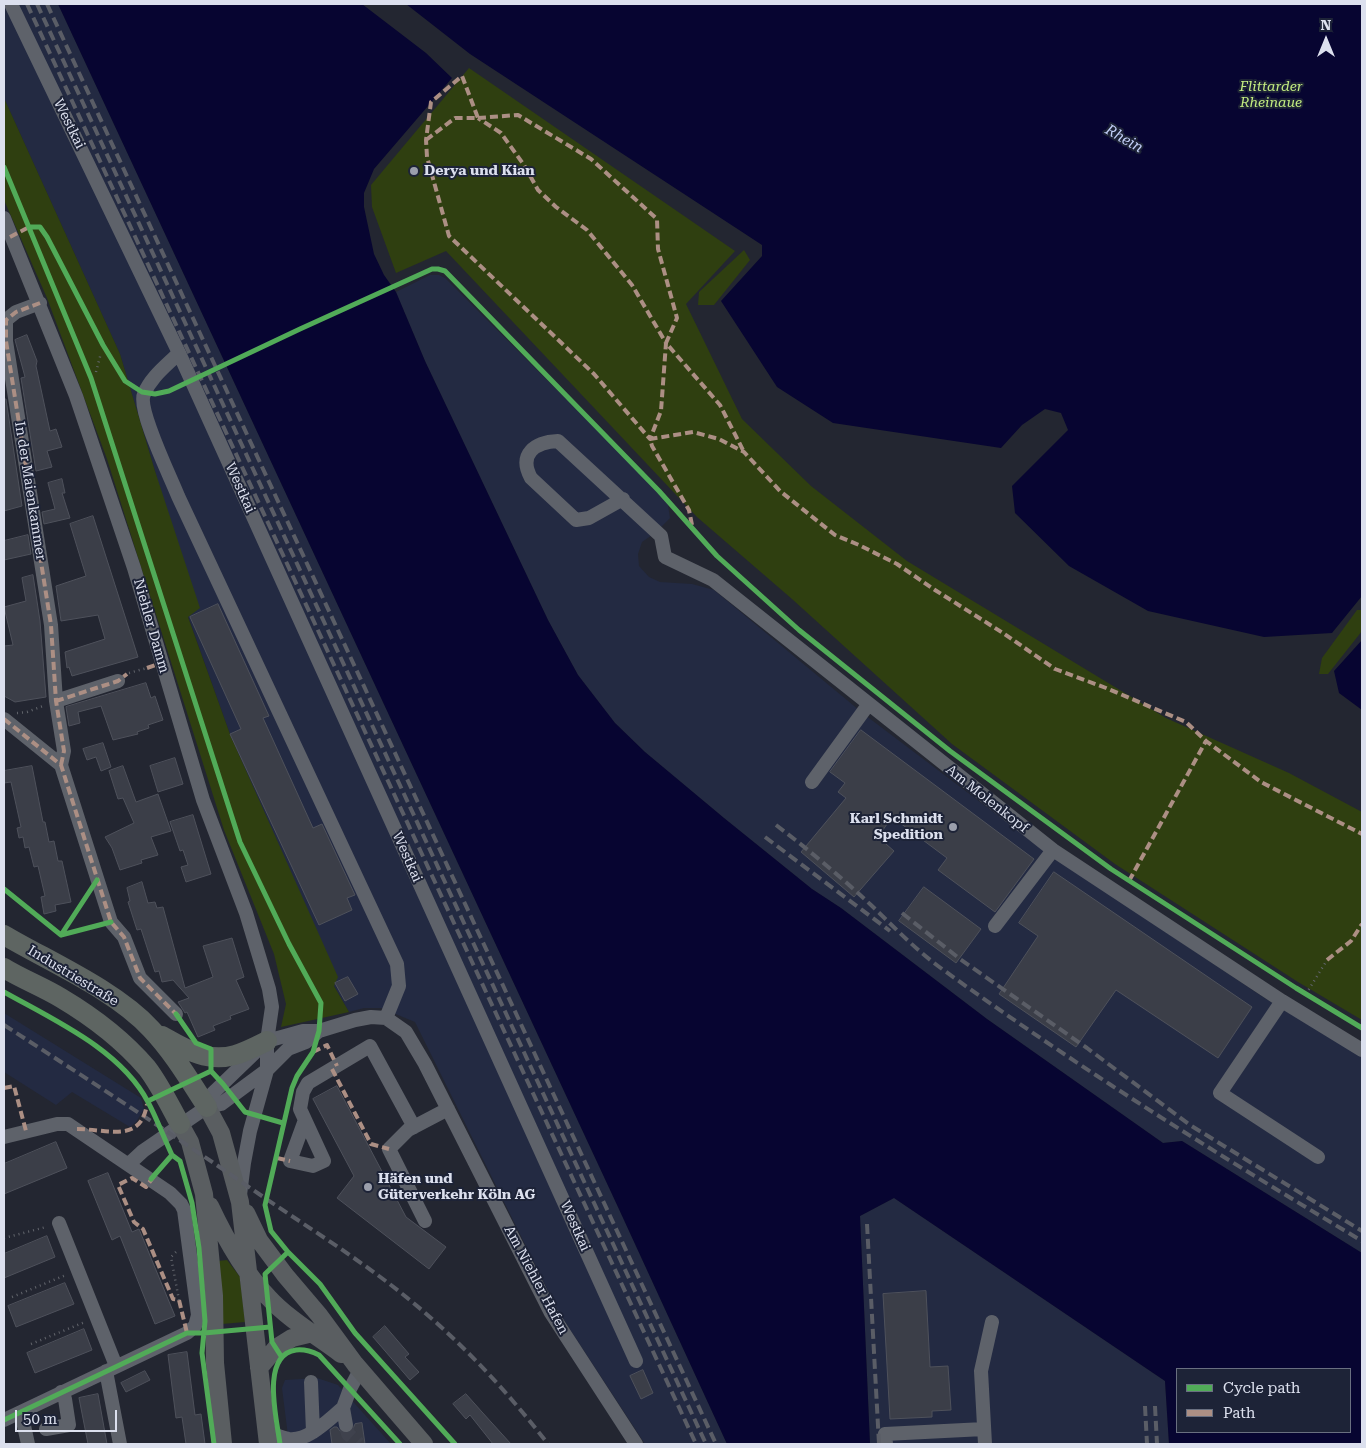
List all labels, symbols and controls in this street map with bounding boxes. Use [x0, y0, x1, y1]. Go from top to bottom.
north arrow [1301, 15, 1351, 65]
text: N [1321, 17, 1331, 33]
park label: Flittarder Rheinaue [1239, 79, 1303, 111]
street label: Westkai [50, 96, 88, 152]
water label: Rhein [1102, 121, 1146, 157]
place label: Derya und Kian [424, 163, 535, 179]
marker: Derya und Kian [408, 165, 420, 177]
street label: In der Maienkammer [11, 420, 49, 562]
street label: Westkai [221, 460, 259, 516]
street label: Niehler Damm [130, 577, 172, 675]
street label: Am Molenkopf [942, 762, 1032, 836]
place label: Karl Schmidt Spedition [850, 811, 943, 844]
marker: Karl Schmidt Spedition [947, 821, 959, 833]
street label: Westkai [388, 829, 426, 885]
street label: Industriestraße [24, 942, 122, 1010]
place label: Häfen und Güterverkehr Köln AG [378, 1171, 535, 1204]
marker: Häfen und Güterverkehr Köln AG [362, 1181, 374, 1193]
street label: Westkai [556, 1198, 594, 1254]
street label: Am Niehler Hafen [500, 1223, 572, 1337]
legend [1176, 1368, 1351, 1433]
text: Cycle path [1223, 1379, 1300, 1397]
scale bar [18, 1400, 120, 1432]
text: Path [1223, 1404, 1256, 1422]
text: 50 m [23, 1410, 57, 1428]

